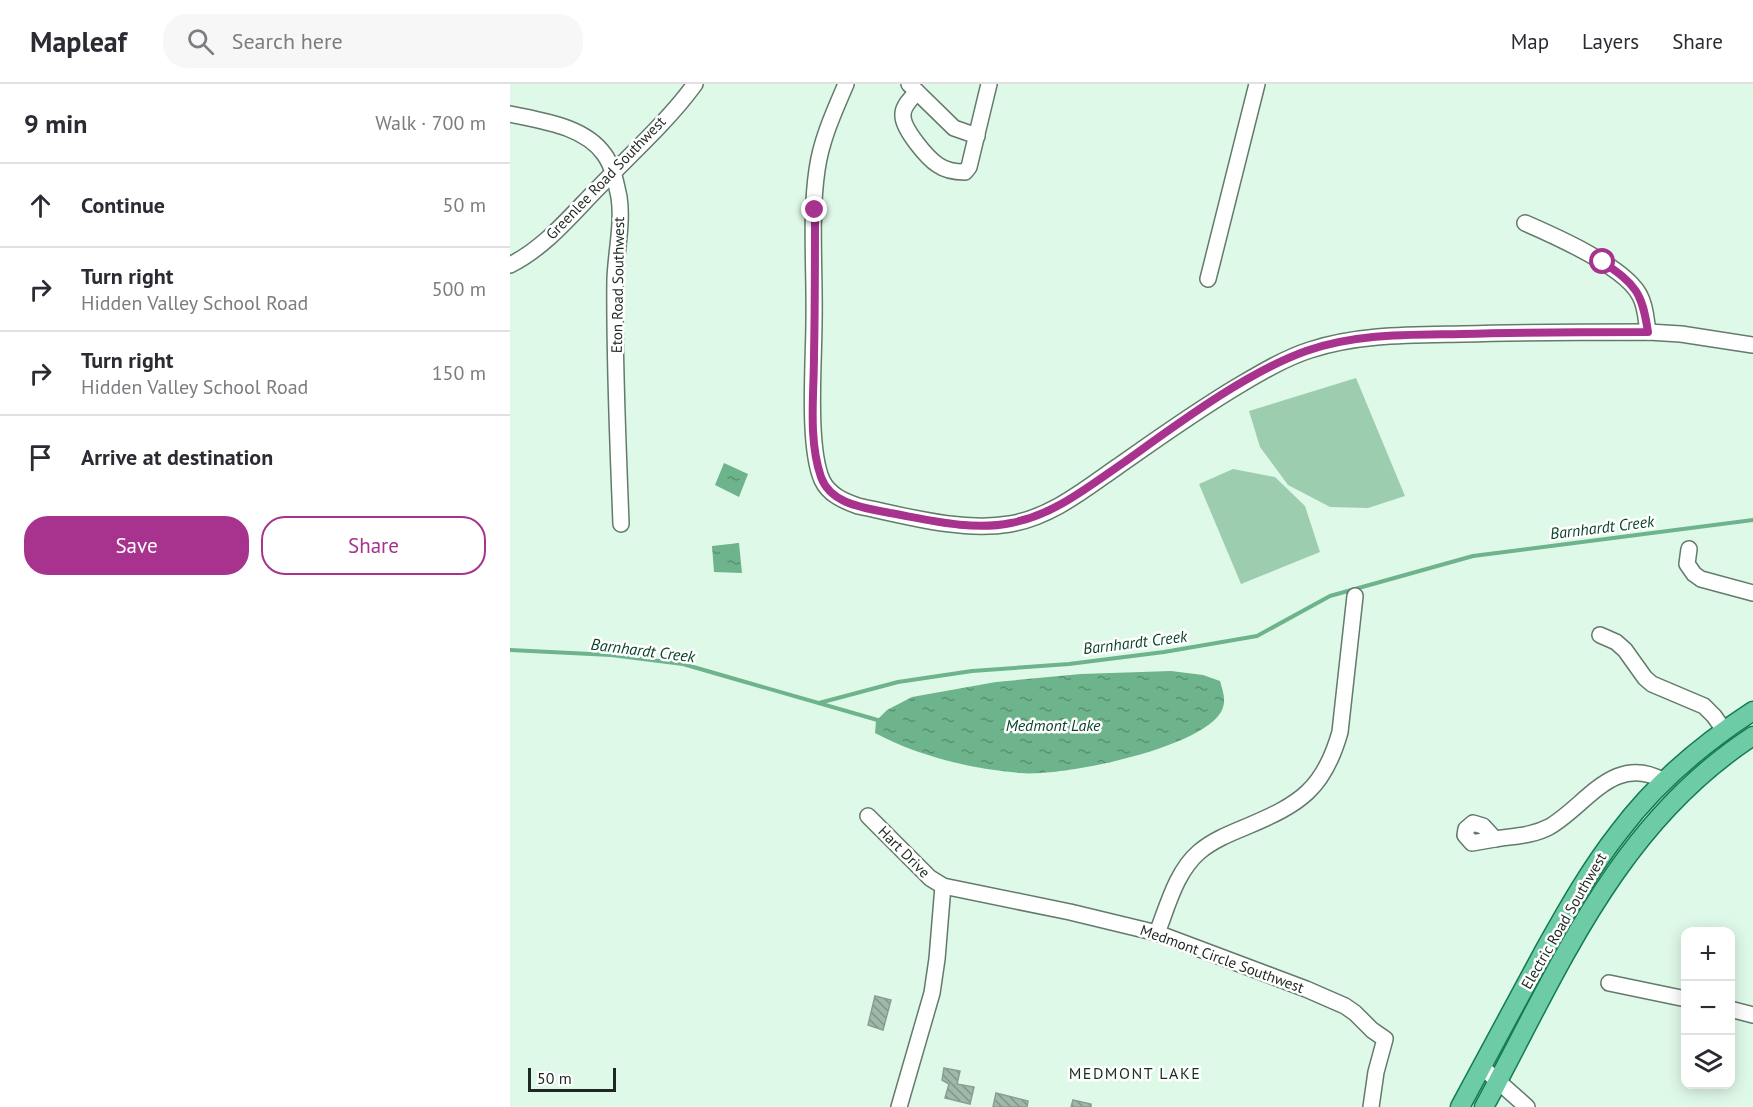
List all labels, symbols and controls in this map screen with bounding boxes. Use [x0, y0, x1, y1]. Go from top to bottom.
search box [163, 14, 583, 68]
text: Mapleaf [30, 23, 127, 60]
icon: search [184, 25, 217, 58]
text: Search here [232, 27, 343, 55]
text: Map [1511, 28, 1549, 55]
text: Layers [1582, 28, 1639, 55]
text: Share [1672, 28, 1723, 55]
text: 9 min [24, 107, 87, 140]
text: Walk · 700 m [375, 110, 486, 136]
street label: Greenlee Road Southwest [542, 112, 669, 243]
icon: ahead [24, 189, 57, 222]
text: Continue [81, 191, 165, 219]
text: 50 m [443, 192, 486, 218]
route end [801, 196, 827, 222]
street label: Eton Road Southwest [607, 217, 628, 353]
route start [1589, 248, 1615, 274]
text: Turn right [81, 262, 173, 290]
icon: right [24, 273, 57, 306]
text: 500 m [432, 276, 486, 302]
text: Hidden Valley School Road [81, 290, 308, 316]
text: Turn right [81, 346, 173, 374]
icon: right [24, 357, 57, 390]
text: 150 m [432, 360, 486, 386]
text: Hidden Valley School Road [81, 374, 308, 400]
icon: arrive [24, 441, 57, 474]
text: Arrive at destination [81, 443, 273, 471]
water label: Barnhardt Creek [1549, 511, 1656, 543]
button: Save [24, 516, 249, 575]
button: Share [261, 516, 486, 575]
water label: Barnhardt Creek [1082, 626, 1189, 658]
water label: Barnhardt Creek [590, 634, 697, 666]
water label: Medmont Lake [1006, 715, 1101, 735]
street label: Hart Drive [874, 822, 934, 882]
street label: Electric Road Southwest [1517, 849, 1610, 992]
street label: Medmont Circle Southwest [1138, 920, 1307, 997]
map controls [1681, 927, 1735, 1089]
button: + [1681, 927, 1735, 981]
button: − [1681, 981, 1735, 1035]
button: layers [1681, 1035, 1735, 1089]
district label: MEDMONT LAKE [1069, 1063, 1201, 1083]
scale bar [528, 1065, 616, 1092]
text: 50 m [537, 1068, 572, 1088]

